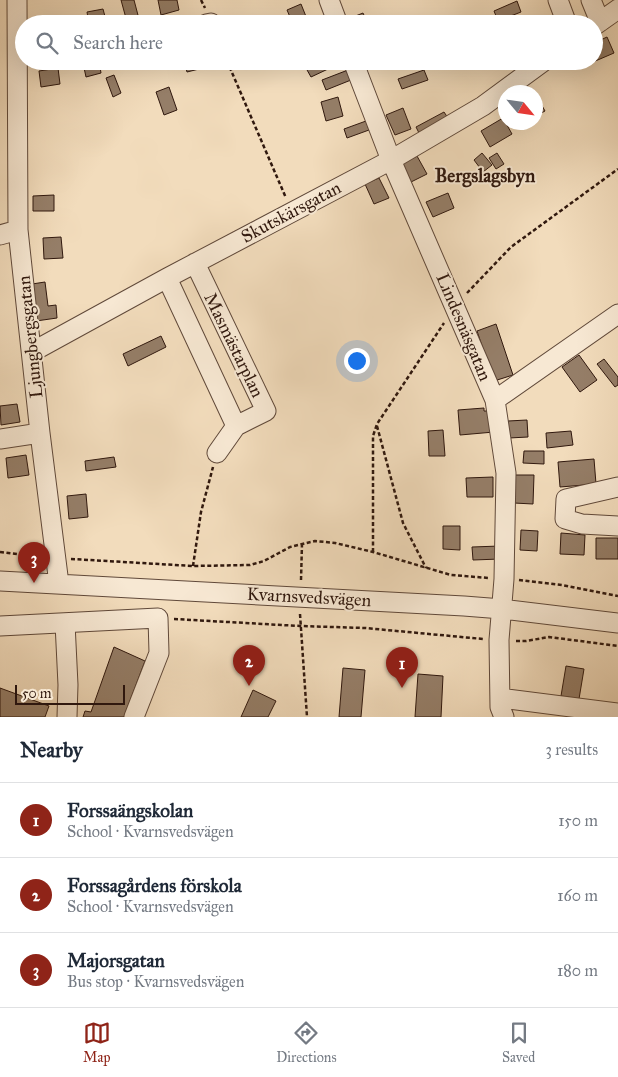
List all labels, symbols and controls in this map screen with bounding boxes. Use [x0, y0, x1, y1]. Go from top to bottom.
search box [15, 15, 603, 70]
icon: search [33, 29, 61, 57]
text: Search here [73, 31, 163, 54]
north arrow [498, 85, 543, 130]
district label: Bergslagsbyn [435, 164, 536, 188]
street label: Skutskärsgatan [237, 176, 346, 248]
street label: Lindesnäsgatan [431, 270, 497, 385]
street label: Ljungbergsgatan [13, 274, 48, 399]
street label: Masmästarplan [199, 289, 269, 401]
your location [344, 348, 370, 374]
pin: 3 [18, 542, 50, 583]
street label: Kvarnsvedsvägen [246, 583, 372, 612]
pin: 2 [233, 645, 265, 686]
pin: 1 [386, 647, 418, 688]
scale bar [15, 682, 125, 705]
text: 50 m [22, 685, 51, 702]
text: Nearby [20, 737, 83, 763]
text: 3 results [545, 740, 598, 759]
text: Forssaängskolan [67, 799, 193, 822]
text: 1 [33, 811, 39, 830]
text: 150 m [558, 811, 598, 830]
text: School · Kvarnsvedsvägen [67, 822, 234, 841]
text: Forssagårdens förskola [67, 874, 242, 897]
text: 2 [32, 886, 40, 905]
text: 160 m [557, 886, 598, 905]
text: School · Kvarnsvedsvägen [67, 897, 234, 916]
text: Majorsgatan [67, 949, 165, 972]
text: 3 [33, 961, 39, 980]
text: 180 m [557, 961, 598, 980]
text: Bus stop · Kvarnsvedsvägen [67, 972, 244, 991]
tab: Map [83, 1019, 111, 1066]
tab: Directions [276, 1019, 337, 1066]
tab: Saved [502, 1019, 535, 1066]

